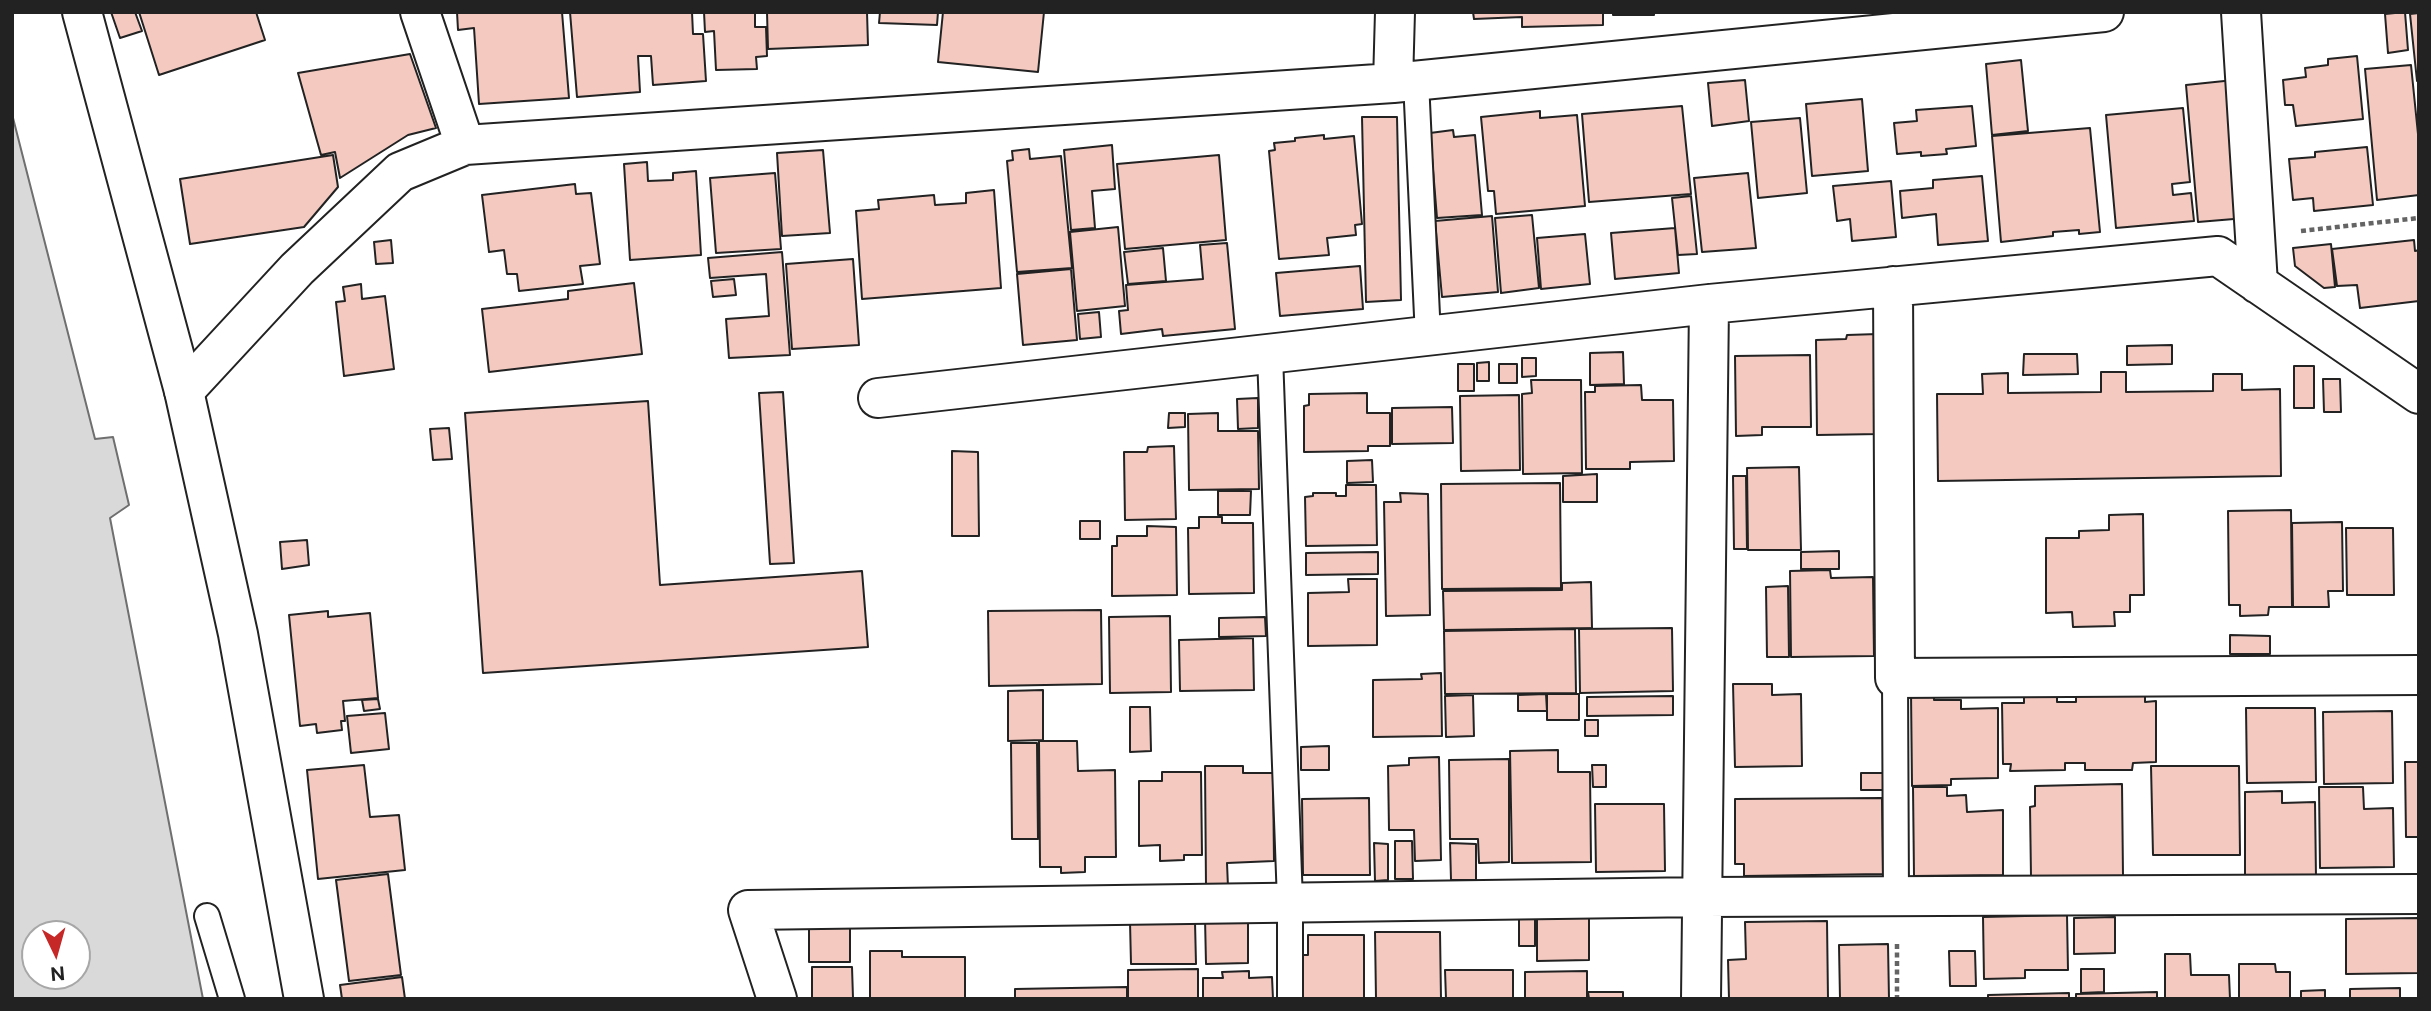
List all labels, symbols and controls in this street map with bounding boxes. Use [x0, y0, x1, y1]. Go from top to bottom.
north arrow [21, 920, 91, 990]
text: N [49, 962, 66, 986]

